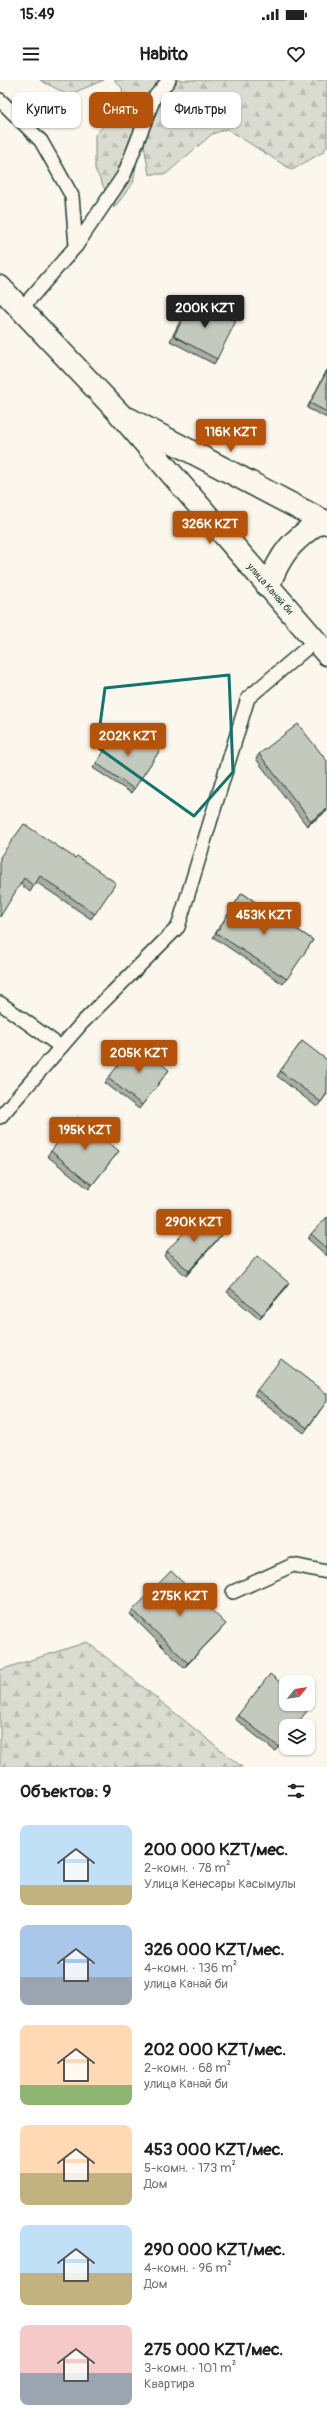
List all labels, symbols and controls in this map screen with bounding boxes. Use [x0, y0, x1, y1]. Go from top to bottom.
text: 15:49 [20, 5, 54, 24]
icon: menu [20, 43, 42, 65]
text: Habito [139, 43, 188, 66]
icon: heart [285, 43, 307, 65]
chip: Купить [12, 92, 81, 128]
chip: Снять [89, 92, 153, 128]
chip: Фильтры [161, 92, 241, 128]
pin: 200K KZT [164, 295, 246, 329]
text: 200K KZT [175, 300, 235, 316]
pin: 116K KZT [190, 419, 272, 453]
text: 116K KZT [205, 424, 257, 440]
pin: 326K KZT [169, 511, 251, 545]
text: 326K KZT [182, 516, 238, 532]
street label: улица Канай би [244, 560, 296, 618]
pin: 202K KZT [87, 723, 169, 757]
text: 202K KZT [99, 728, 157, 744]
pin: 453K KZT [223, 902, 305, 936]
text: 453K KZT [236, 907, 292, 923]
pin: 205K KZT [98, 1040, 180, 1074]
text: 205K KZT [110, 1045, 168, 1061]
pin: 195K KZT [44, 1117, 126, 1151]
text: 195K KZT [58, 1122, 112, 1138]
pin: 290K KZT [153, 1209, 235, 1243]
text: 290K KZT [165, 1214, 223, 1230]
pin: 275K KZT [139, 1583, 221, 1617]
text: 275K KZT [152, 1588, 208, 1604]
north arrow [279, 1675, 315, 1711]
map controls [279, 1675, 315, 1755]
button: layers [279, 1719, 315, 1755]
icon: filters [285, 1780, 307, 1802]
text: Объектов: 9 [20, 1781, 111, 1802]
text: 200 000 KZT/мес. [144, 1839, 288, 1860]
icon: home [52, 1841, 100, 1889]
text: 2-комн. · 78 m² [144, 1860, 230, 1876]
text: Улица Кенесары Касымулы [144, 1876, 296, 1892]
text: 326 000 KZT/мес. [144, 1939, 284, 1960]
icon: home [52, 1941, 100, 1989]
text: 4-комн. · 136 m² [144, 1960, 237, 1976]
text: улица Канай би [144, 1976, 228, 1992]
text: 202 000 KZT/мес. [144, 2039, 286, 2060]
icon: home [52, 2041, 100, 2089]
text: 2-комн. · 68 m² [144, 2060, 231, 2076]
text: улица Канай би [144, 2076, 228, 2092]
text: 453 000 KZT/мес. [144, 2139, 284, 2160]
icon: home [52, 2141, 100, 2189]
text: 5-комн. · 173 m² [144, 2160, 236, 2176]
text: Дом [144, 2176, 167, 2192]
text: 290 000 KZT/мес. [144, 2239, 285, 2260]
icon: home [52, 2241, 100, 2289]
text: 4-комн. · 96 m² [144, 2260, 232, 2276]
text: Дом [144, 2276, 167, 2292]
text: 275 000 KZT/мес. [144, 2339, 283, 2360]
icon: home [52, 2341, 100, 2389]
text: 3-комн. · 101 m² [144, 2360, 236, 2376]
text: Квартира [144, 2376, 195, 2392]

